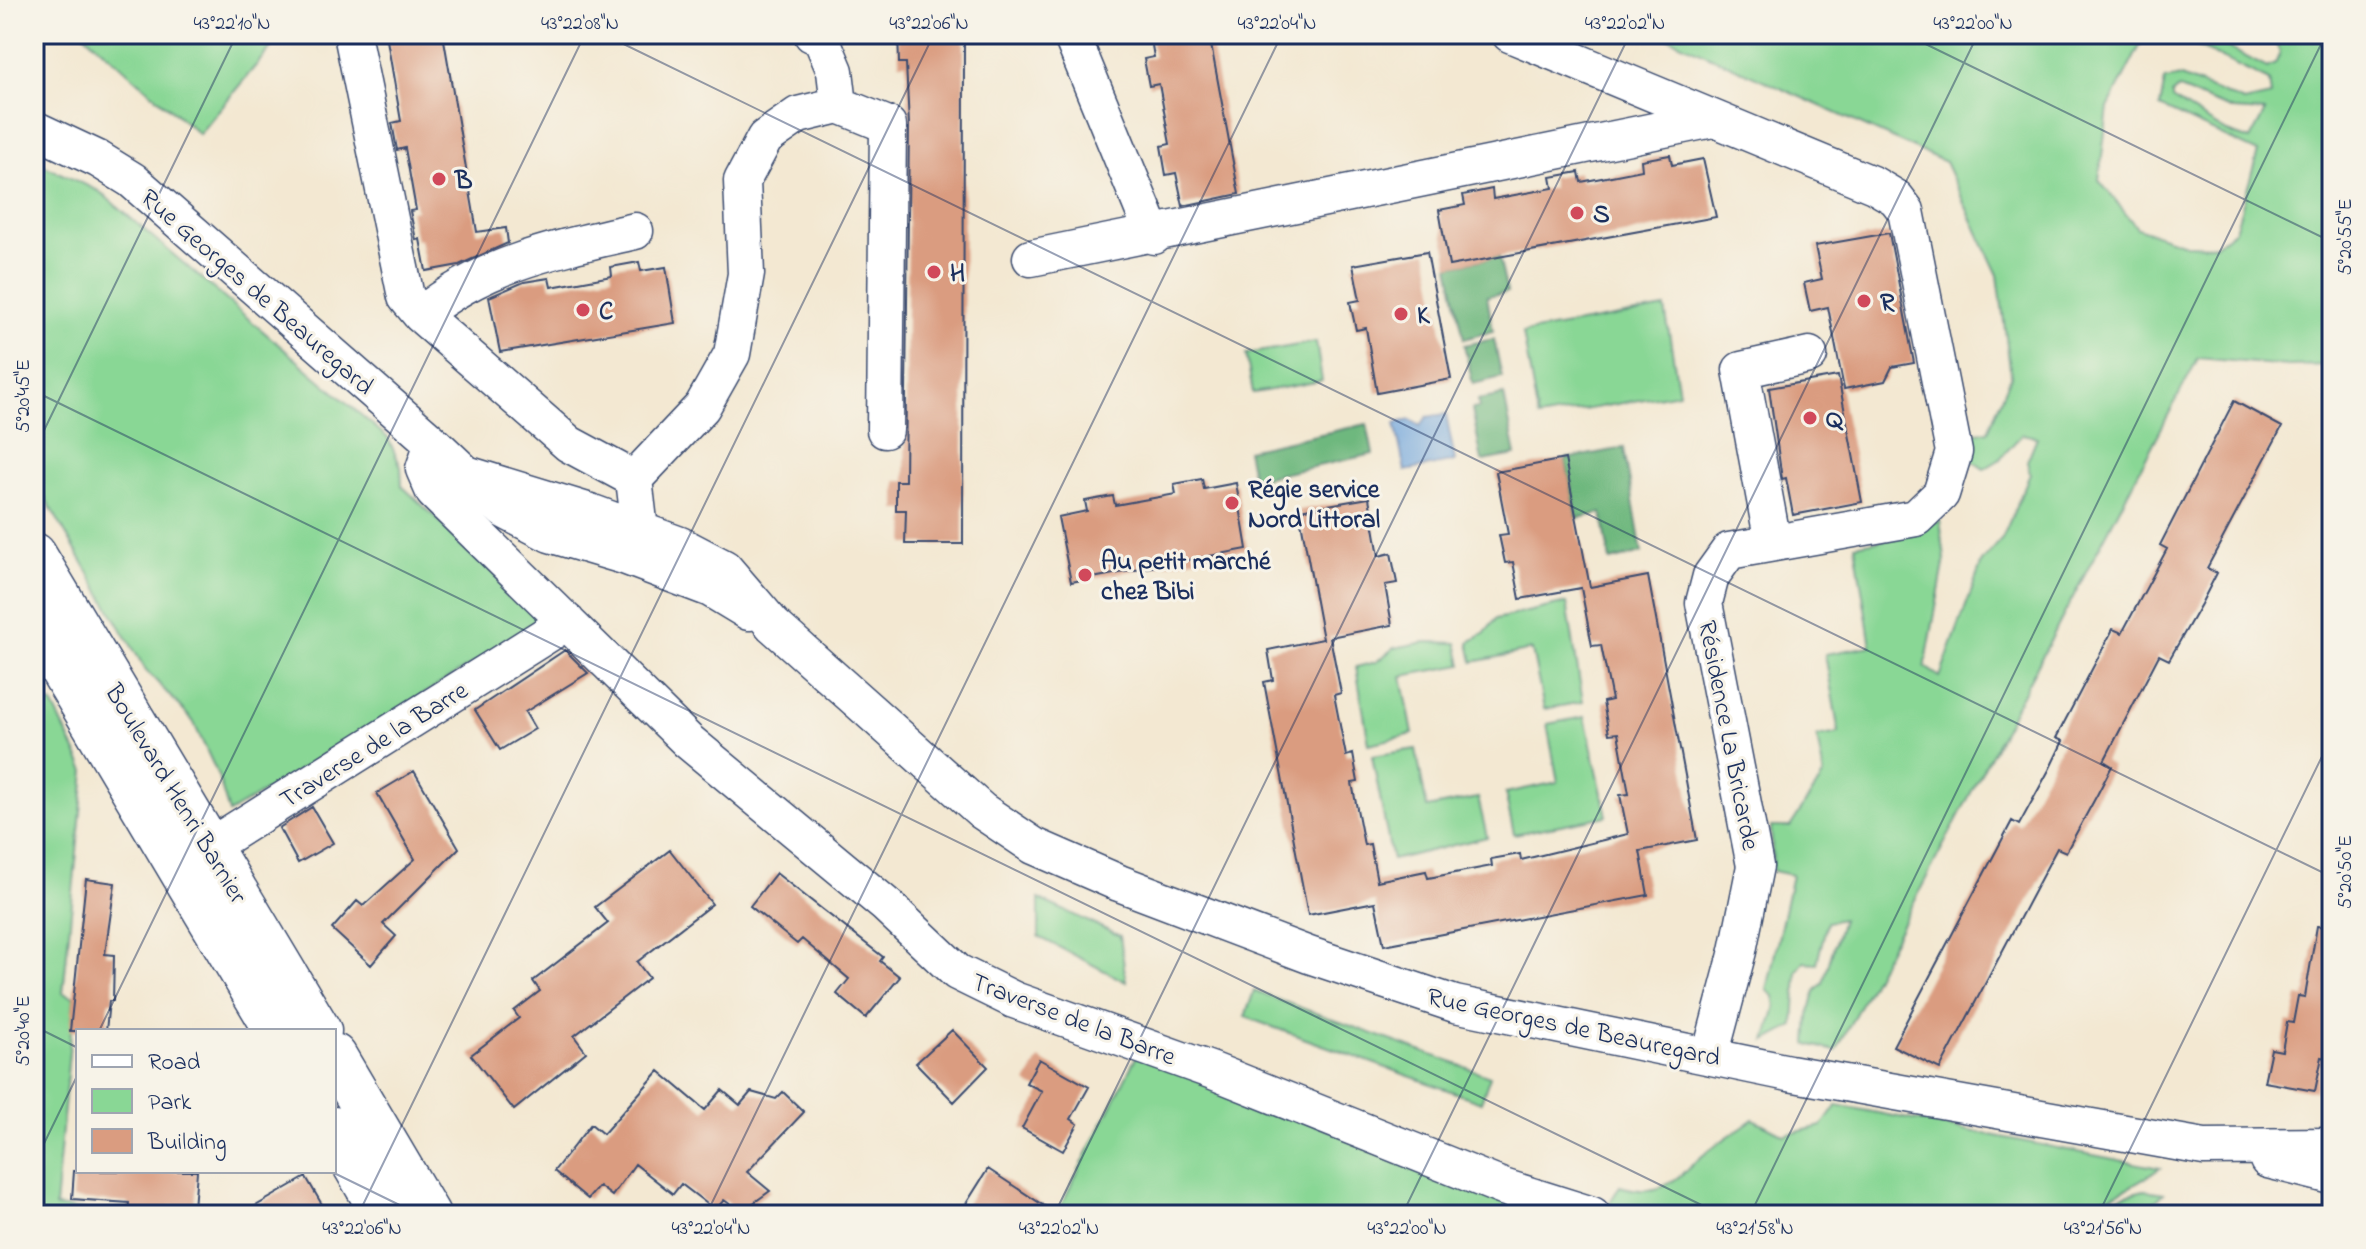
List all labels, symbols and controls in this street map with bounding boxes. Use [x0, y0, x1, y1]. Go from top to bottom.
text: 43°22'10"N [193, 10, 271, 39]
text: 43°22'08"N [541, 10, 619, 39]
text: 43°22'06"N [889, 10, 969, 39]
text: 43°22'04"N [1238, 10, 1316, 39]
text: 43°22'02"N [1585, 10, 1665, 39]
text: 43°22'00"N [1933, 10, 2013, 39]
place label: B [454, 163, 473, 201]
marker: B [430, 170, 448, 188]
street label: Rue Georges de Beauregard [131, 181, 382, 406]
place label: S [1593, 197, 1610, 235]
text: 5°20'55"E [2332, 198, 2361, 276]
marker: S [1568, 204, 1586, 222]
place label: H [950, 256, 965, 294]
marker: H [925, 263, 943, 281]
place label: R [1880, 285, 1895, 323]
marker: R [1855, 292, 1873, 310]
place label: C [599, 294, 613, 332]
place label: K [1417, 298, 1431, 336]
marker: C [574, 301, 592, 319]
marker: K [1392, 305, 1410, 323]
text: 5°20'45"E [10, 359, 39, 433]
place label: Q [1826, 402, 1844, 440]
marker: Q [1801, 409, 1819, 427]
place label: Régie service Nord Littoral [1248, 472, 1381, 540]
marker: Régie service Nord Littoral [1223, 494, 1241, 512]
place label: Au petit marché chez Bibi [1101, 544, 1272, 612]
marker: Au petit marché chez Bibi [1076, 566, 1094, 584]
street label: Résidence La Bricarde [1686, 618, 1768, 854]
street label: Traverse de la Barre [273, 673, 476, 820]
street label: Boulevard Henri Barnier [93, 676, 256, 913]
text: 5°20'50"E [2332, 835, 2361, 909]
street label: Traverse de la Barre [965, 964, 1181, 1077]
street label: Rue Georges de Beauregard [1423, 979, 1724, 1079]
text: 5°20'40"E [10, 995, 39, 1067]
legend [76, 1029, 336, 1173]
text: Road [148, 1046, 201, 1081]
text: Park [148, 1086, 192, 1121]
text: Building [147, 1126, 227, 1161]
text: 43°22'06"N [322, 1215, 402, 1244]
text: 43°22'04"N [672, 1215, 750, 1244]
text: 43°22'02"N [1019, 1215, 1099, 1244]
text: 43°22'00"N [1367, 1215, 1447, 1244]
text: 43°21'58"N [1716, 1215, 1794, 1244]
text: 43°21'56"N [2064, 1215, 2142, 1244]

